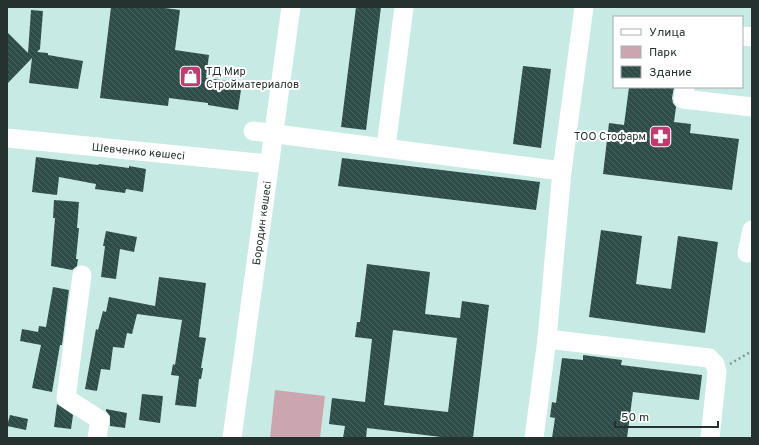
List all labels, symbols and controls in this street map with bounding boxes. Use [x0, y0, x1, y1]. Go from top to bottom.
legend [613, 16, 743, 88]
text: Улица [649, 25, 685, 41]
text: Парк [649, 45, 677, 61]
shop icon: ТД Мир Стройматериалов [178, 64, 204, 90]
place label: ТД Мир Стройматериалов [206, 65, 299, 92]
text: Здание [649, 65, 692, 81]
pharmacy icon: ТОО Стофарм [648, 123, 674, 149]
place label: ТОО Стофарм [574, 130, 646, 144]
street label: Шевченко көшесі [91, 140, 185, 164]
street label: Бородин көшесі [250, 180, 275, 266]
scale bar [615, 403, 718, 429]
text: 50 m [621, 410, 649, 426]

